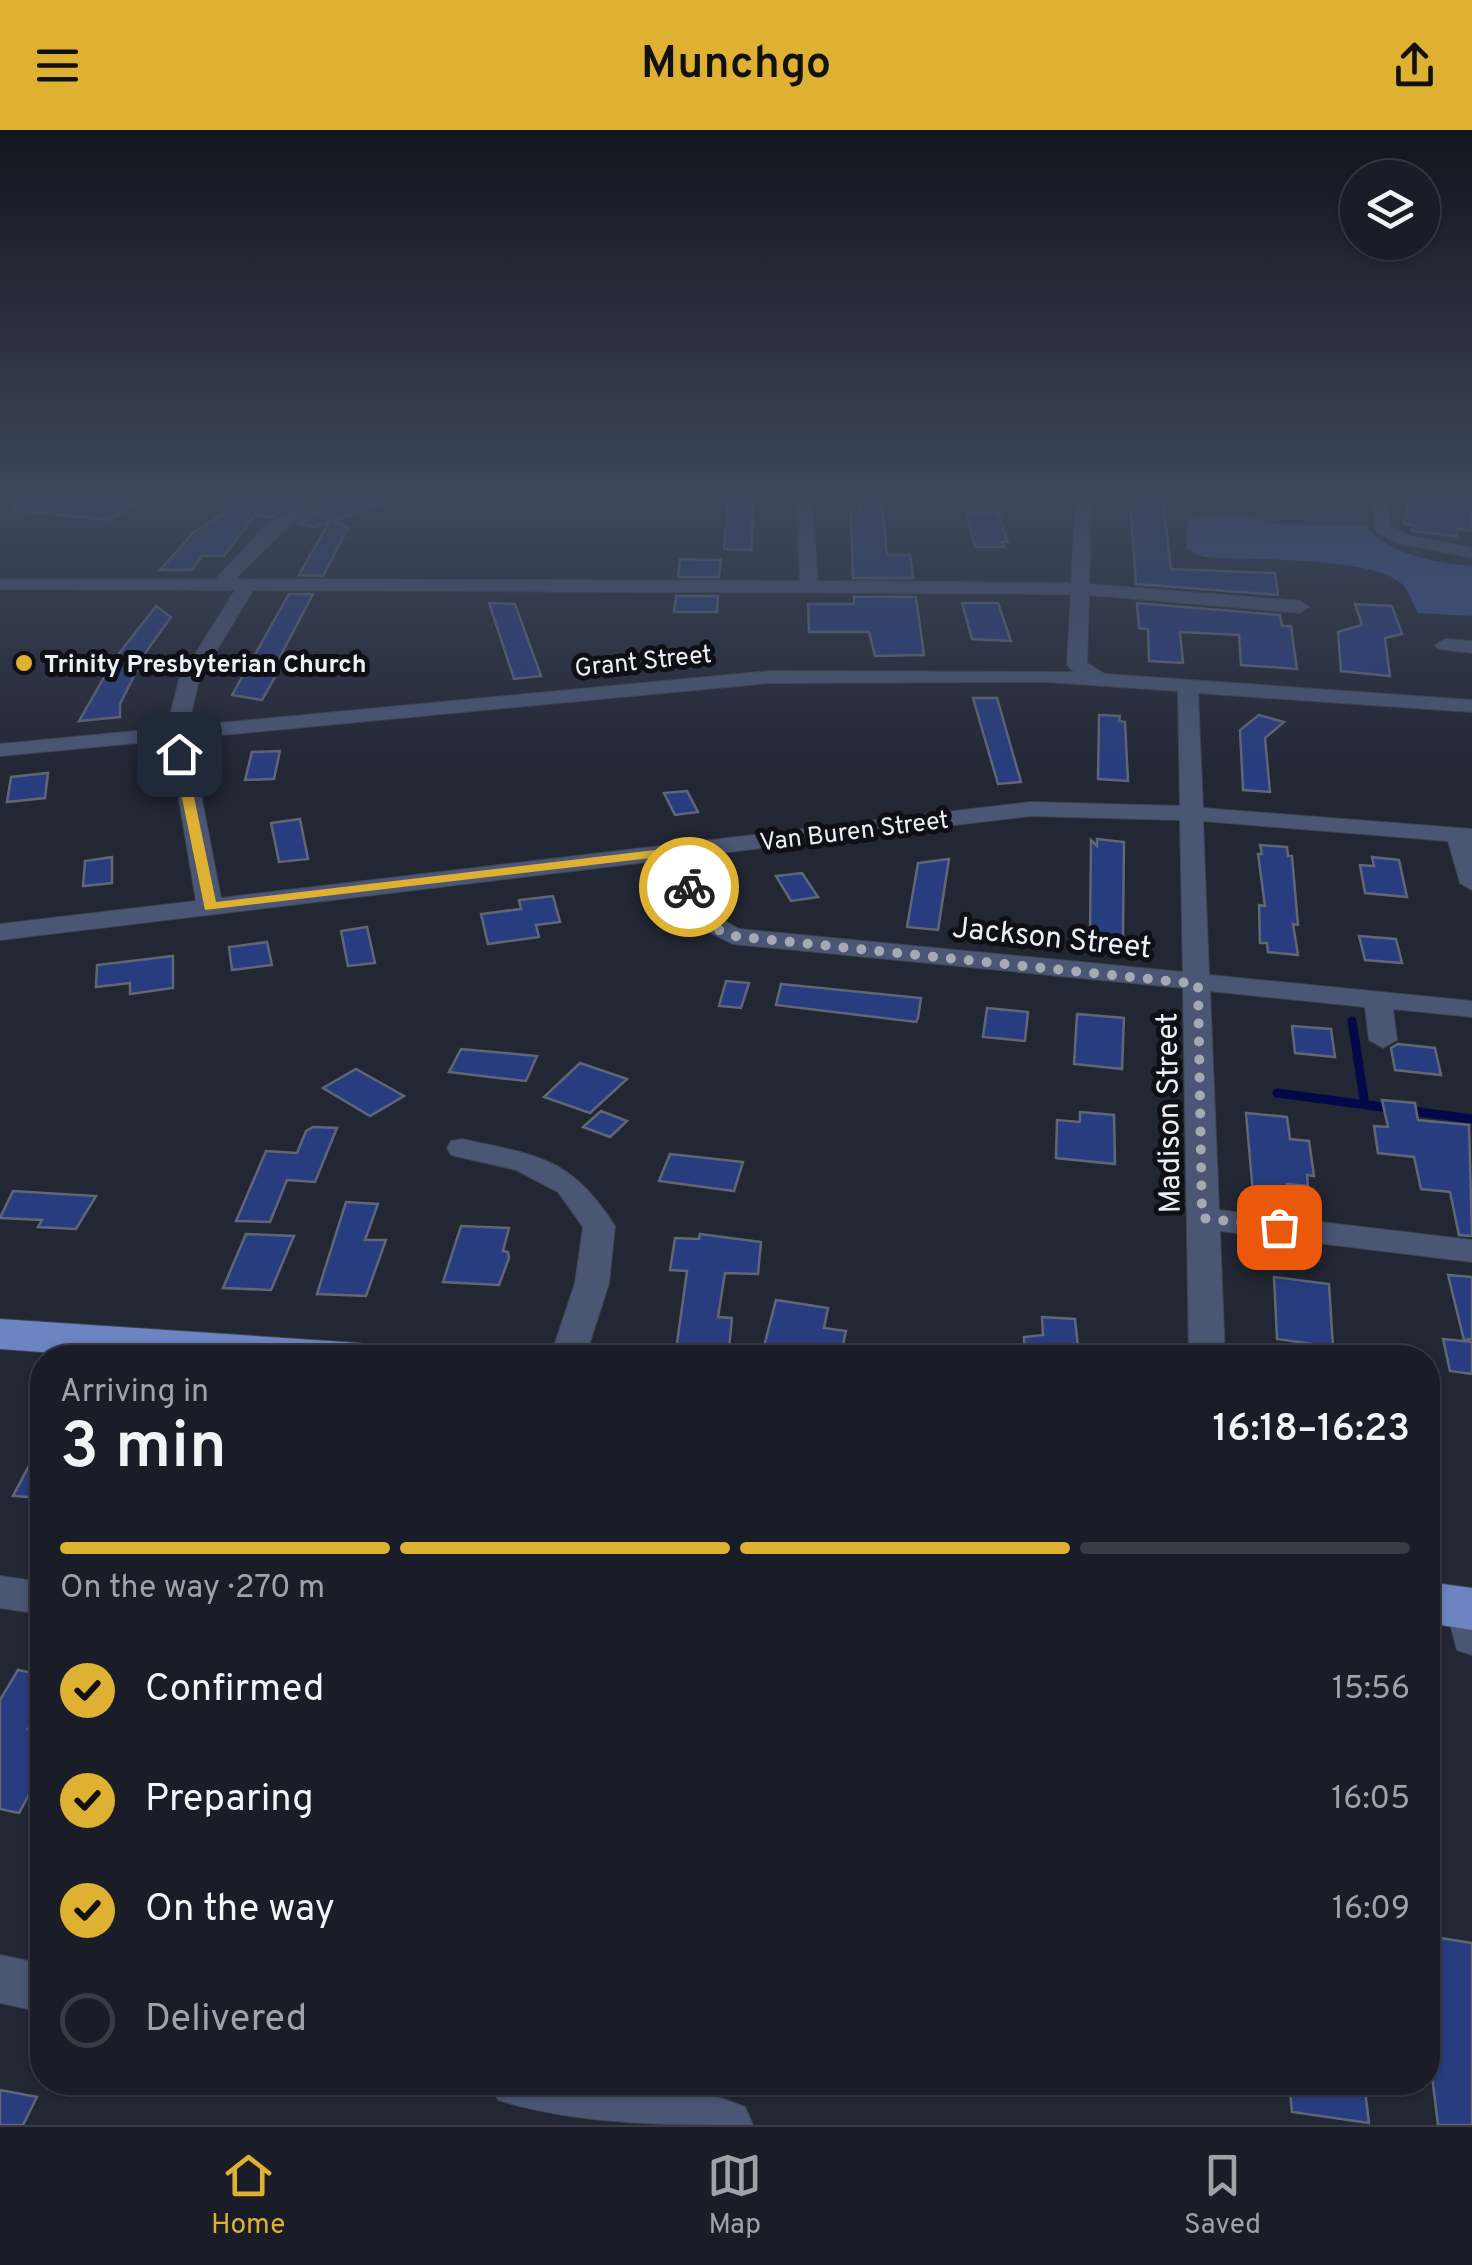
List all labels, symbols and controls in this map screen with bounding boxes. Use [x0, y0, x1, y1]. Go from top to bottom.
text: Munchgo [641, 37, 831, 94]
icon: menu [30, 38, 85, 93]
icon: share [1387, 38, 1442, 93]
map controls [1340, 160, 1440, 260]
button: layers [1340, 160, 1440, 260]
street label: Grant Street [573, 640, 713, 686]
place label: Trinity Presbyterian Church [44, 650, 367, 682]
marker: Trinity Presbyterian Church [13, 652, 35, 674]
pin [137, 712, 222, 797]
icon: home [152, 727, 207, 782]
street label: Van Buren Street [758, 806, 951, 860]
courier [639, 837, 739, 937]
icon: bike [662, 860, 717, 915]
street label: Jackson Street [950, 911, 1153, 968]
street label: Madison Street [1150, 1012, 1191, 1214]
pin [1237, 1185, 1322, 1270]
icon: bag [1252, 1200, 1307, 1255]
text: Arriving in [60, 1373, 209, 1413]
text: 16:18–16:23 [1212, 1406, 1410, 1455]
text: 3 min [60, 1409, 227, 1491]
text: On the way · 270 m [60, 1569, 325, 1609]
icon: check [60, 1663, 115, 1718]
text: Confirmed [145, 1666, 324, 1715]
text: 15:56 [1332, 1670, 1410, 1710]
icon: check [60, 1773, 115, 1828]
text: Preparing [145, 1776, 314, 1825]
text: 16:05 [1331, 1780, 1410, 1820]
icon: check [60, 1883, 115, 1938]
text: On the way [145, 1886, 335, 1935]
text: 16:09 [1332, 1890, 1410, 1930]
text: Delivered [145, 1996, 307, 2045]
tab: Home [211, 2148, 285, 2244]
tab: Map [707, 2148, 762, 2244]
tab: Saved [1184, 2148, 1261, 2244]

